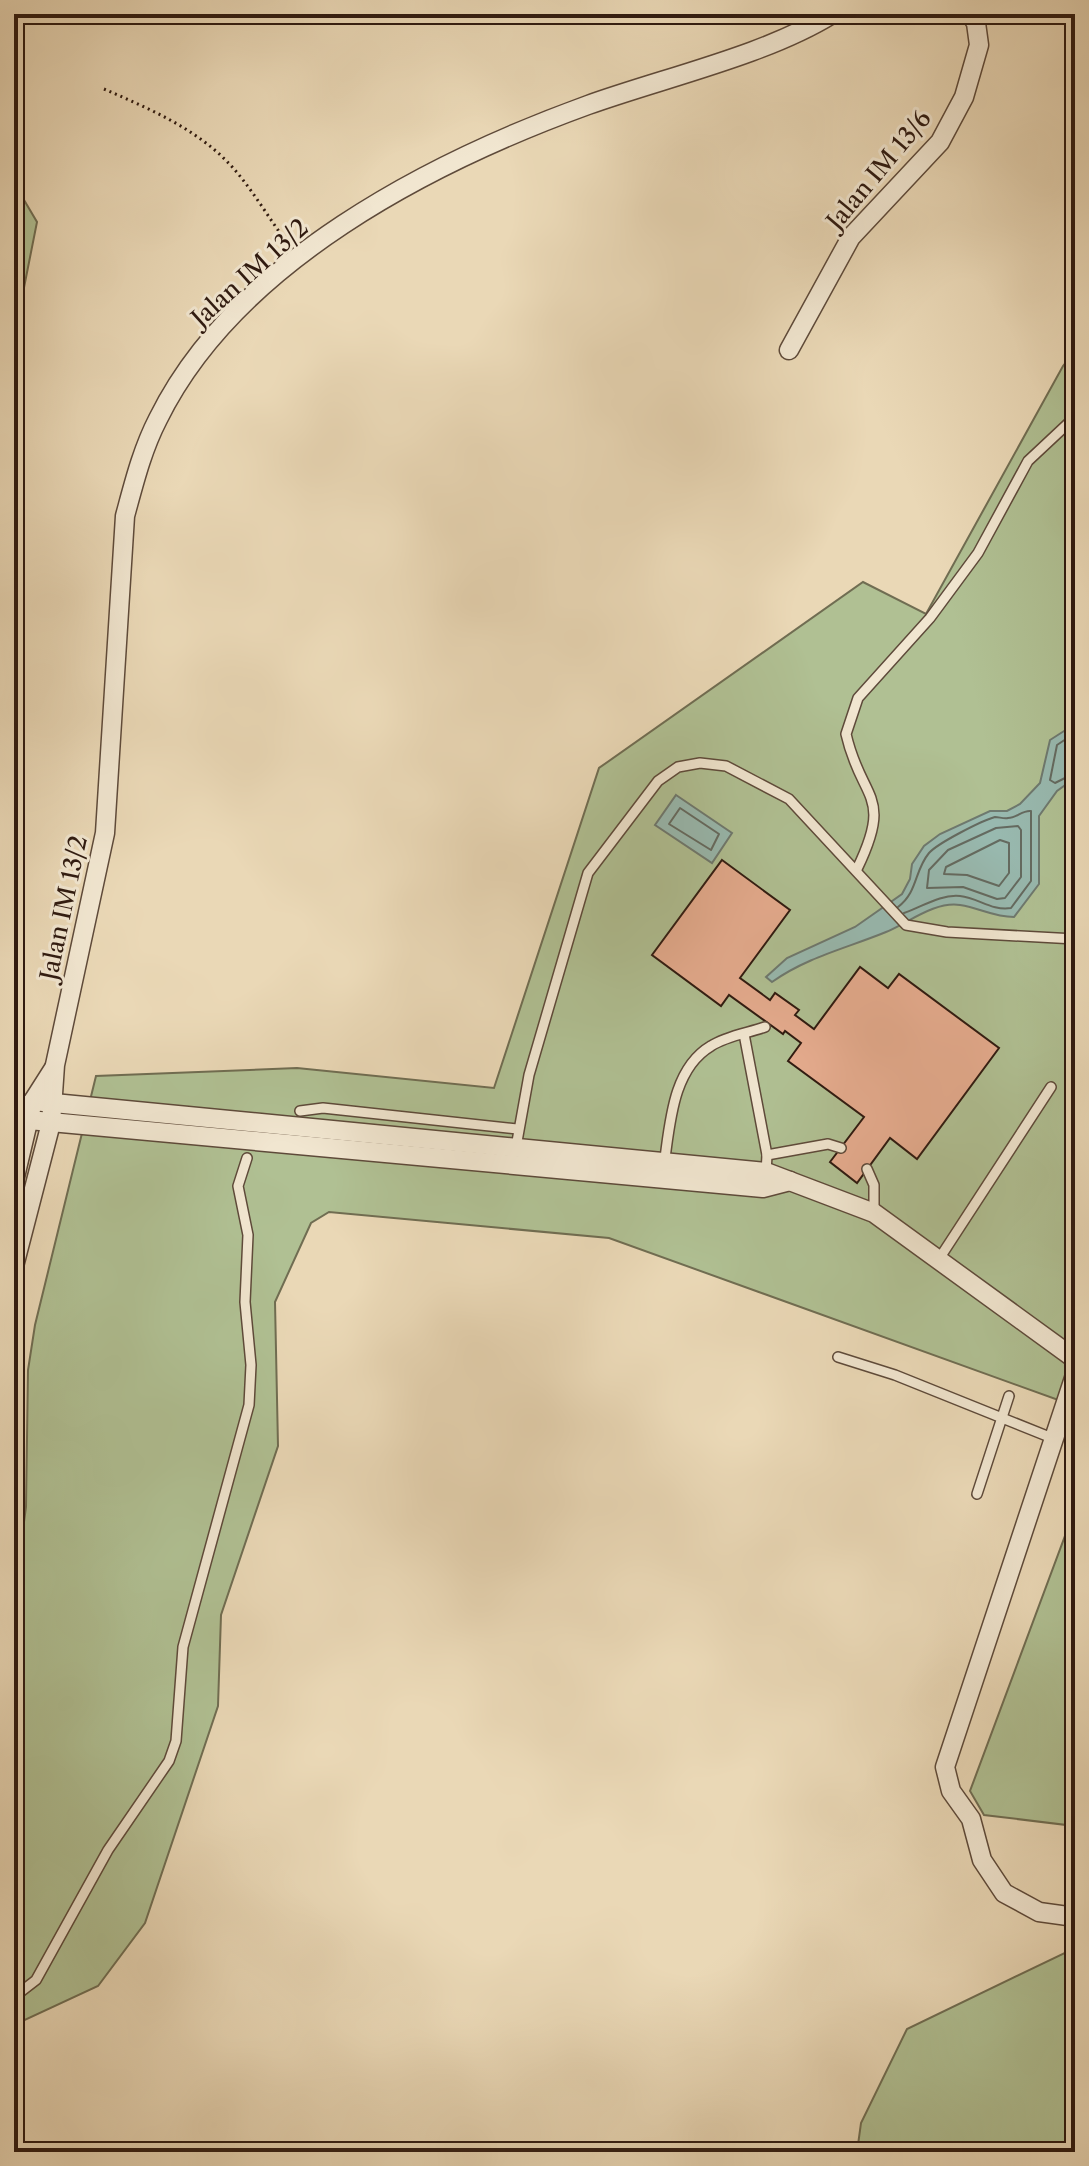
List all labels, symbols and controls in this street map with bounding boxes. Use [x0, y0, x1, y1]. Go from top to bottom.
street label: Jalan IM 13/6 [818, 104, 937, 238]
street label: Jalan IM 13/2 [182, 213, 314, 335]
street label: Jalan IM 13/2 [33, 833, 93, 987]

